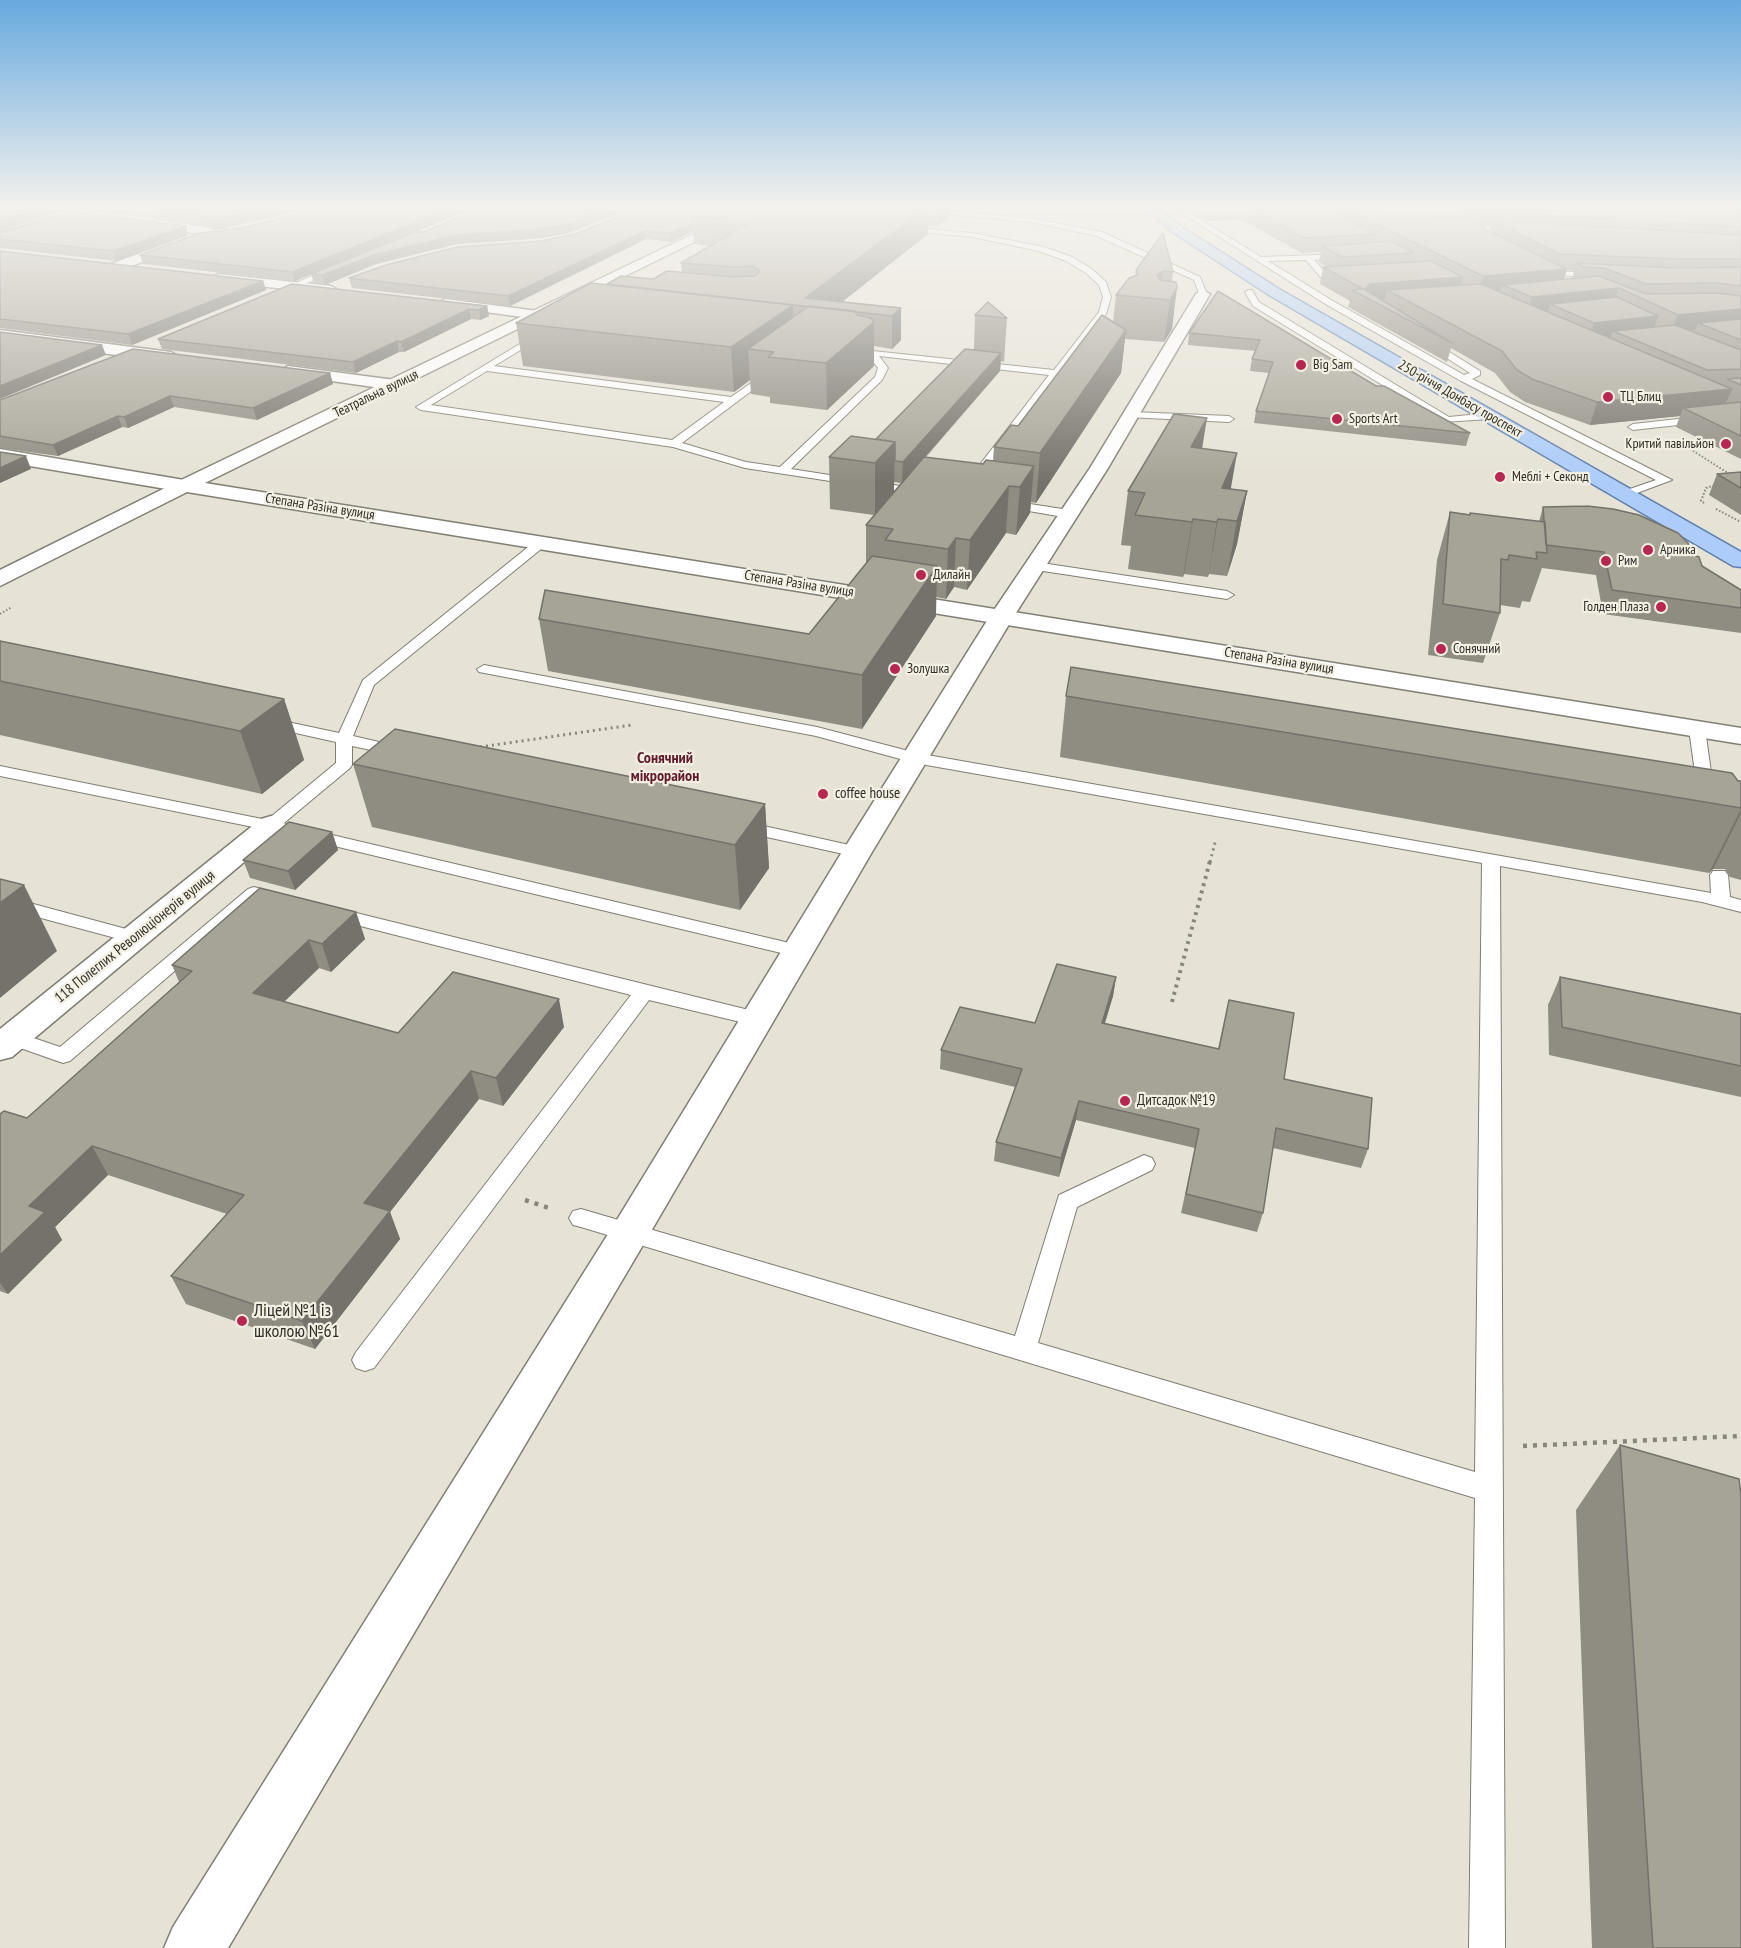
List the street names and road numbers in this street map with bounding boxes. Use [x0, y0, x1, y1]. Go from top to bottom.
street label: 250-річчя Донбасу проспект [1395, 357, 1525, 441]
street label: Театральна вулиця [331, 366, 421, 422]
street label: Степана Разіна вулиця [264, 490, 376, 524]
street label: Степана Разіна вулиця [743, 567, 855, 601]
street label: Степана Разіна вулиця [1223, 644, 1335, 678]
street label: 118 Полеглих Революціонерів вулиця [51, 867, 219, 1007]

